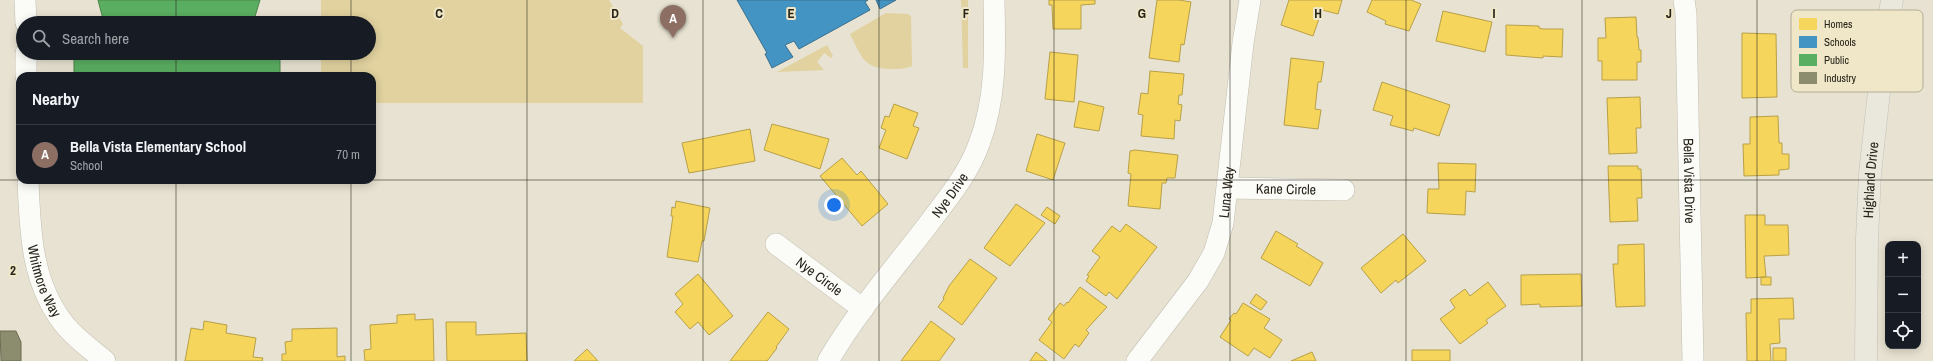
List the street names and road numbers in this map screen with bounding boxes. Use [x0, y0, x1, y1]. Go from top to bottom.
street label: Bella Vista Drive [1680, 138, 1699, 224]
street label: Highland Drive [1859, 141, 1882, 219]
street label: Luna Way [1215, 166, 1238, 219]
street label: Nye Drive [928, 169, 972, 221]
street label: Kane Circle [1256, 179, 1316, 199]
street label: Whitmore Way [24, 244, 66, 321]
street label: Nye Circle [792, 253, 846, 300]

